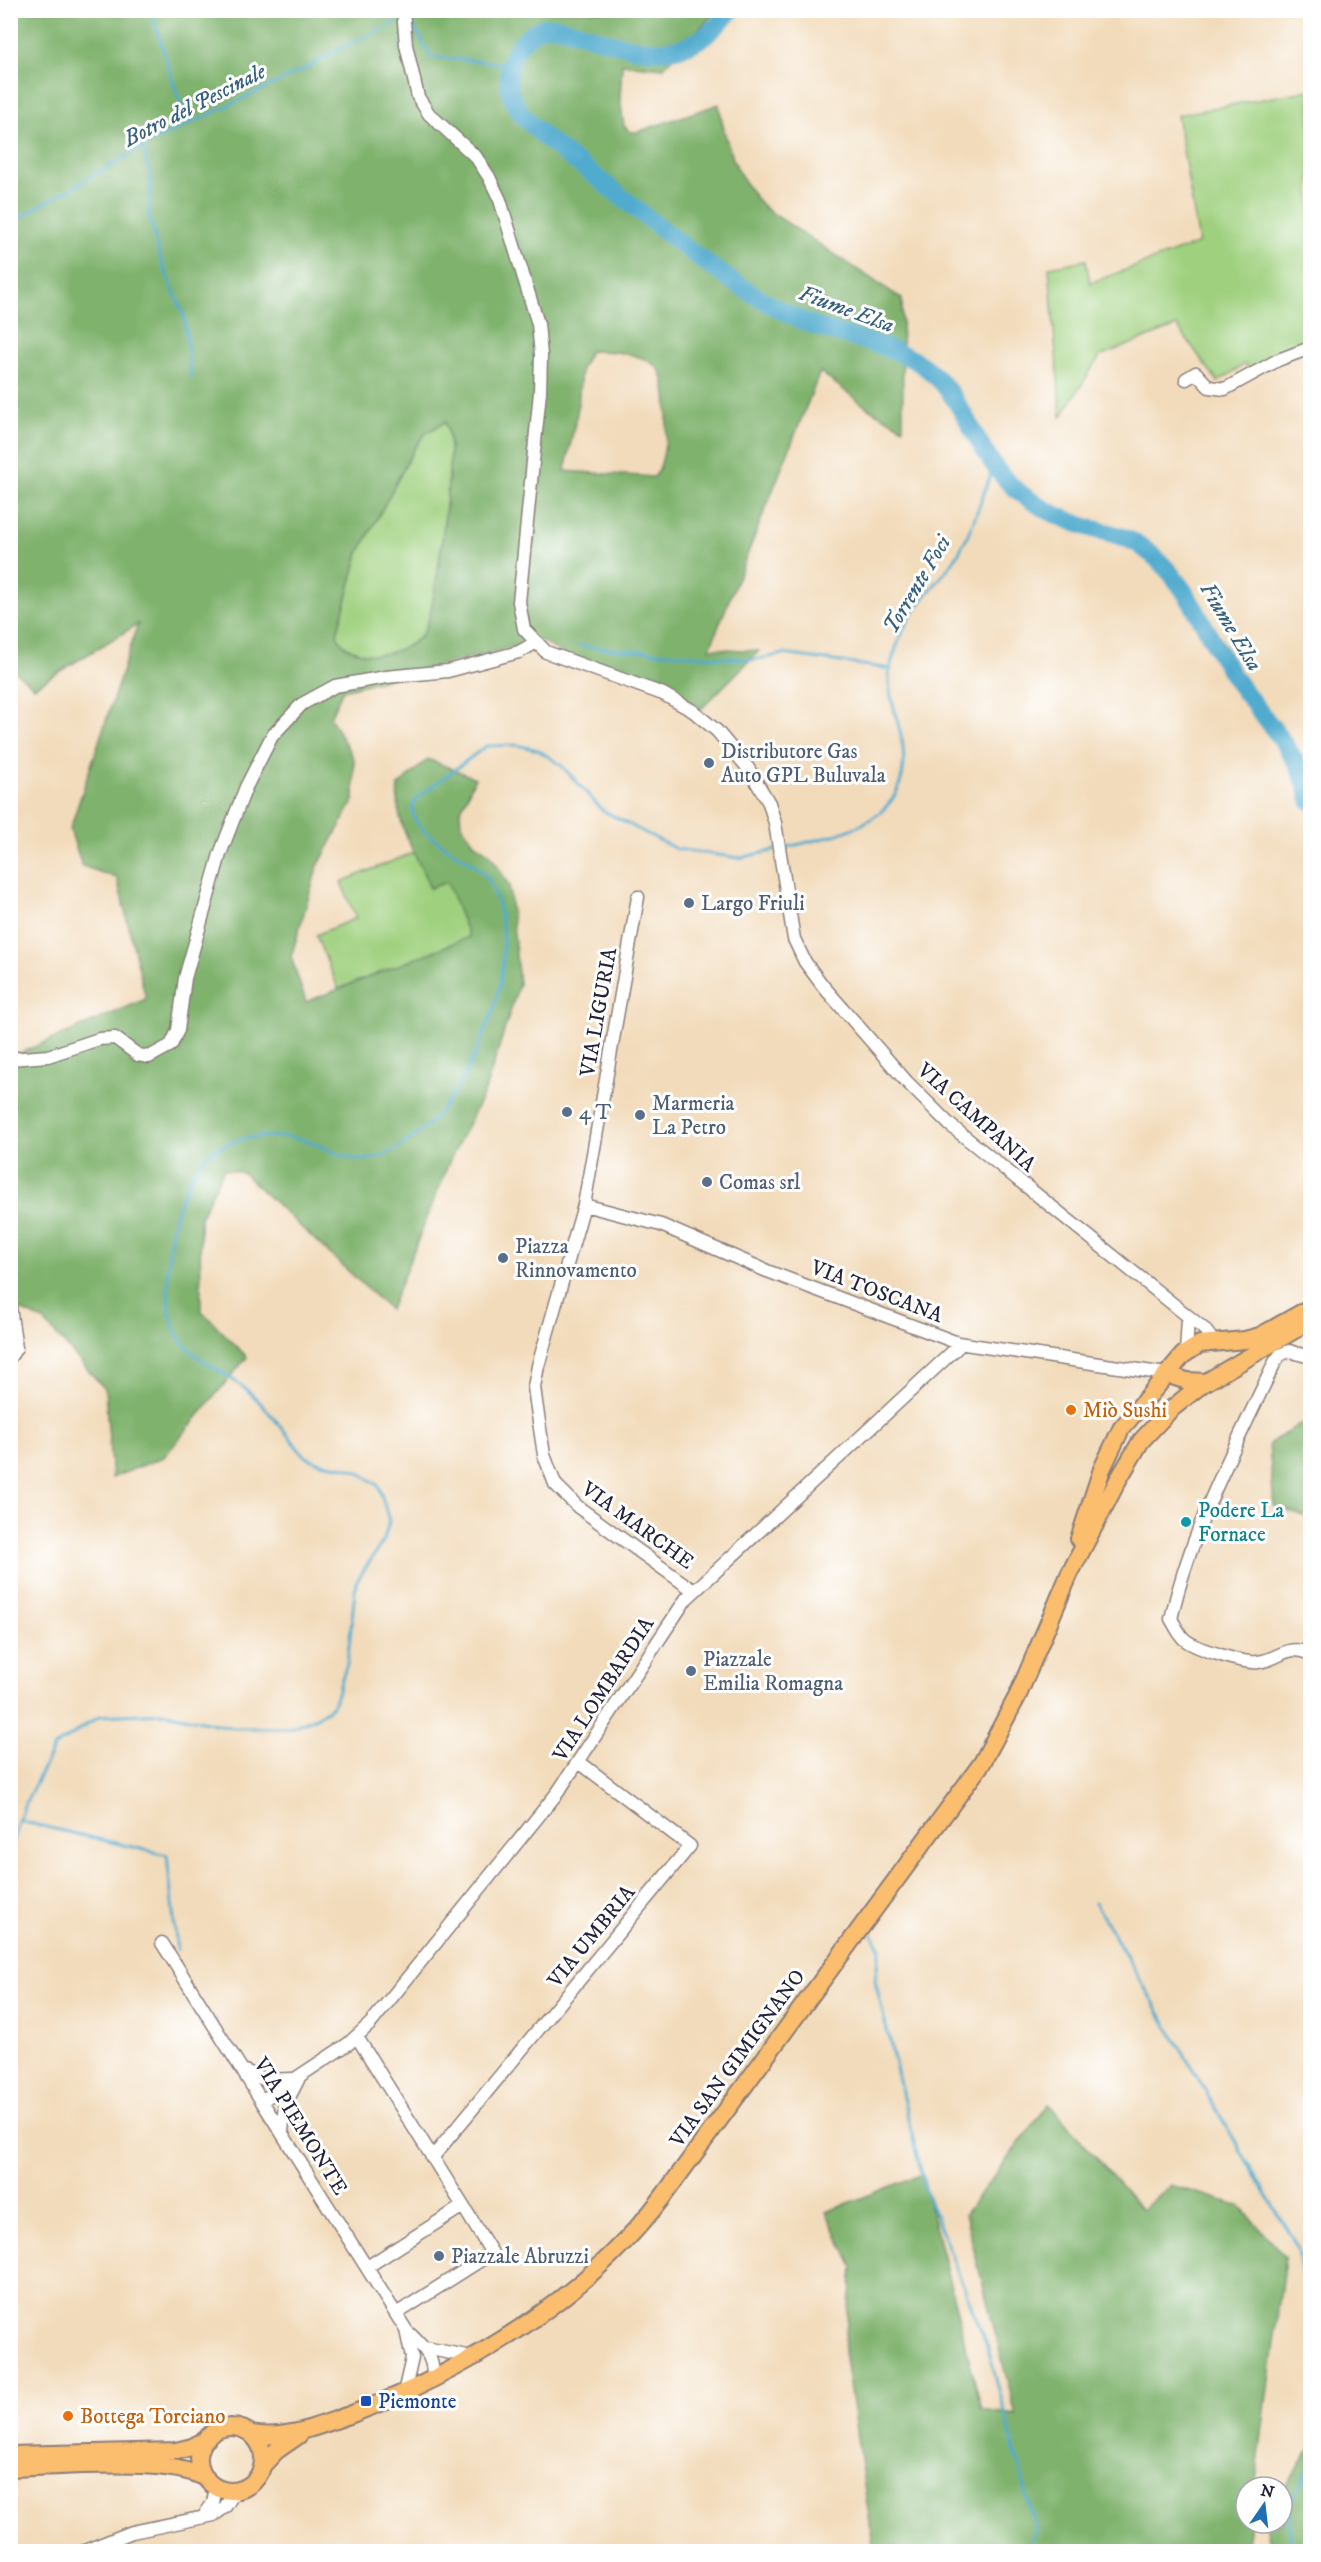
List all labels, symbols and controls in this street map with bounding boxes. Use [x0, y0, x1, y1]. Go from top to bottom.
water label: Botro del Pescinale [118, 58, 271, 153]
water label: Fiume Elsa [795, 280, 898, 339]
water label: Torrente Foci [878, 530, 958, 639]
water label: Fiume Elsa [1194, 577, 1268, 676]
place label: Distributore Gas Auto GPL Buluvala [721, 739, 886, 789]
marker: Distributore Gas Auto GPL Buluvala [702, 756, 716, 770]
place label: Largo Friuli [701, 891, 805, 917]
marker: Largo Friuli [682, 896, 696, 910]
street label: VIA LIGURIA [575, 945, 623, 1080]
street label: VIA CAMPANIA [911, 1057, 1041, 1178]
place label: Marmeria La Petro [652, 1091, 735, 1141]
place label: 4 T [579, 1100, 612, 1126]
marker: 4 T [560, 1105, 574, 1119]
marker: Marmeria La Petro [633, 1108, 647, 1122]
place label: Comas srl [719, 1170, 801, 1196]
marker: Comas srl [700, 1175, 714, 1189]
place label: Piazza Rinnovamento [515, 1234, 637, 1284]
marker: Piazza Rinnovamento [496, 1251, 510, 1265]
street label: VIA TOSCANA [806, 1255, 947, 1329]
place label: Miò Sushi [1083, 1398, 1167, 1424]
marker: Miò Sushi [1064, 1403, 1078, 1417]
street label: VIA MARCHE [575, 1476, 699, 1575]
place label: Podere La Fornace [1198, 1498, 1284, 1548]
marker: Podere La Fornace [1179, 1515, 1193, 1529]
street label: VIA LOMBARDIA [547, 1612, 661, 1767]
place label: Piazzale Emilia Romagna [703, 1647, 843, 1697]
marker: Piazzale Emilia Romagna [684, 1664, 698, 1678]
street label: VIA UMBRIA [542, 1880, 641, 1994]
street label: VIA SAN GIMIGNANO [664, 1965, 811, 2153]
street label: VIA PIEMONTE [247, 2052, 353, 2200]
place label: Piazzale Abruzzi [451, 2244, 589, 2270]
marker: Piazzale Abruzzi [432, 2249, 446, 2263]
place label: Piemonte [378, 2389, 457, 2415]
marker: Piemonte [359, 2394, 373, 2408]
place label: Bottega Torciano [80, 2404, 225, 2430]
marker: Bottega Torciano [61, 2409, 75, 2423]
north arrow [1234, 2475, 1294, 2535]
text: N [1259, 2480, 1276, 2503]

